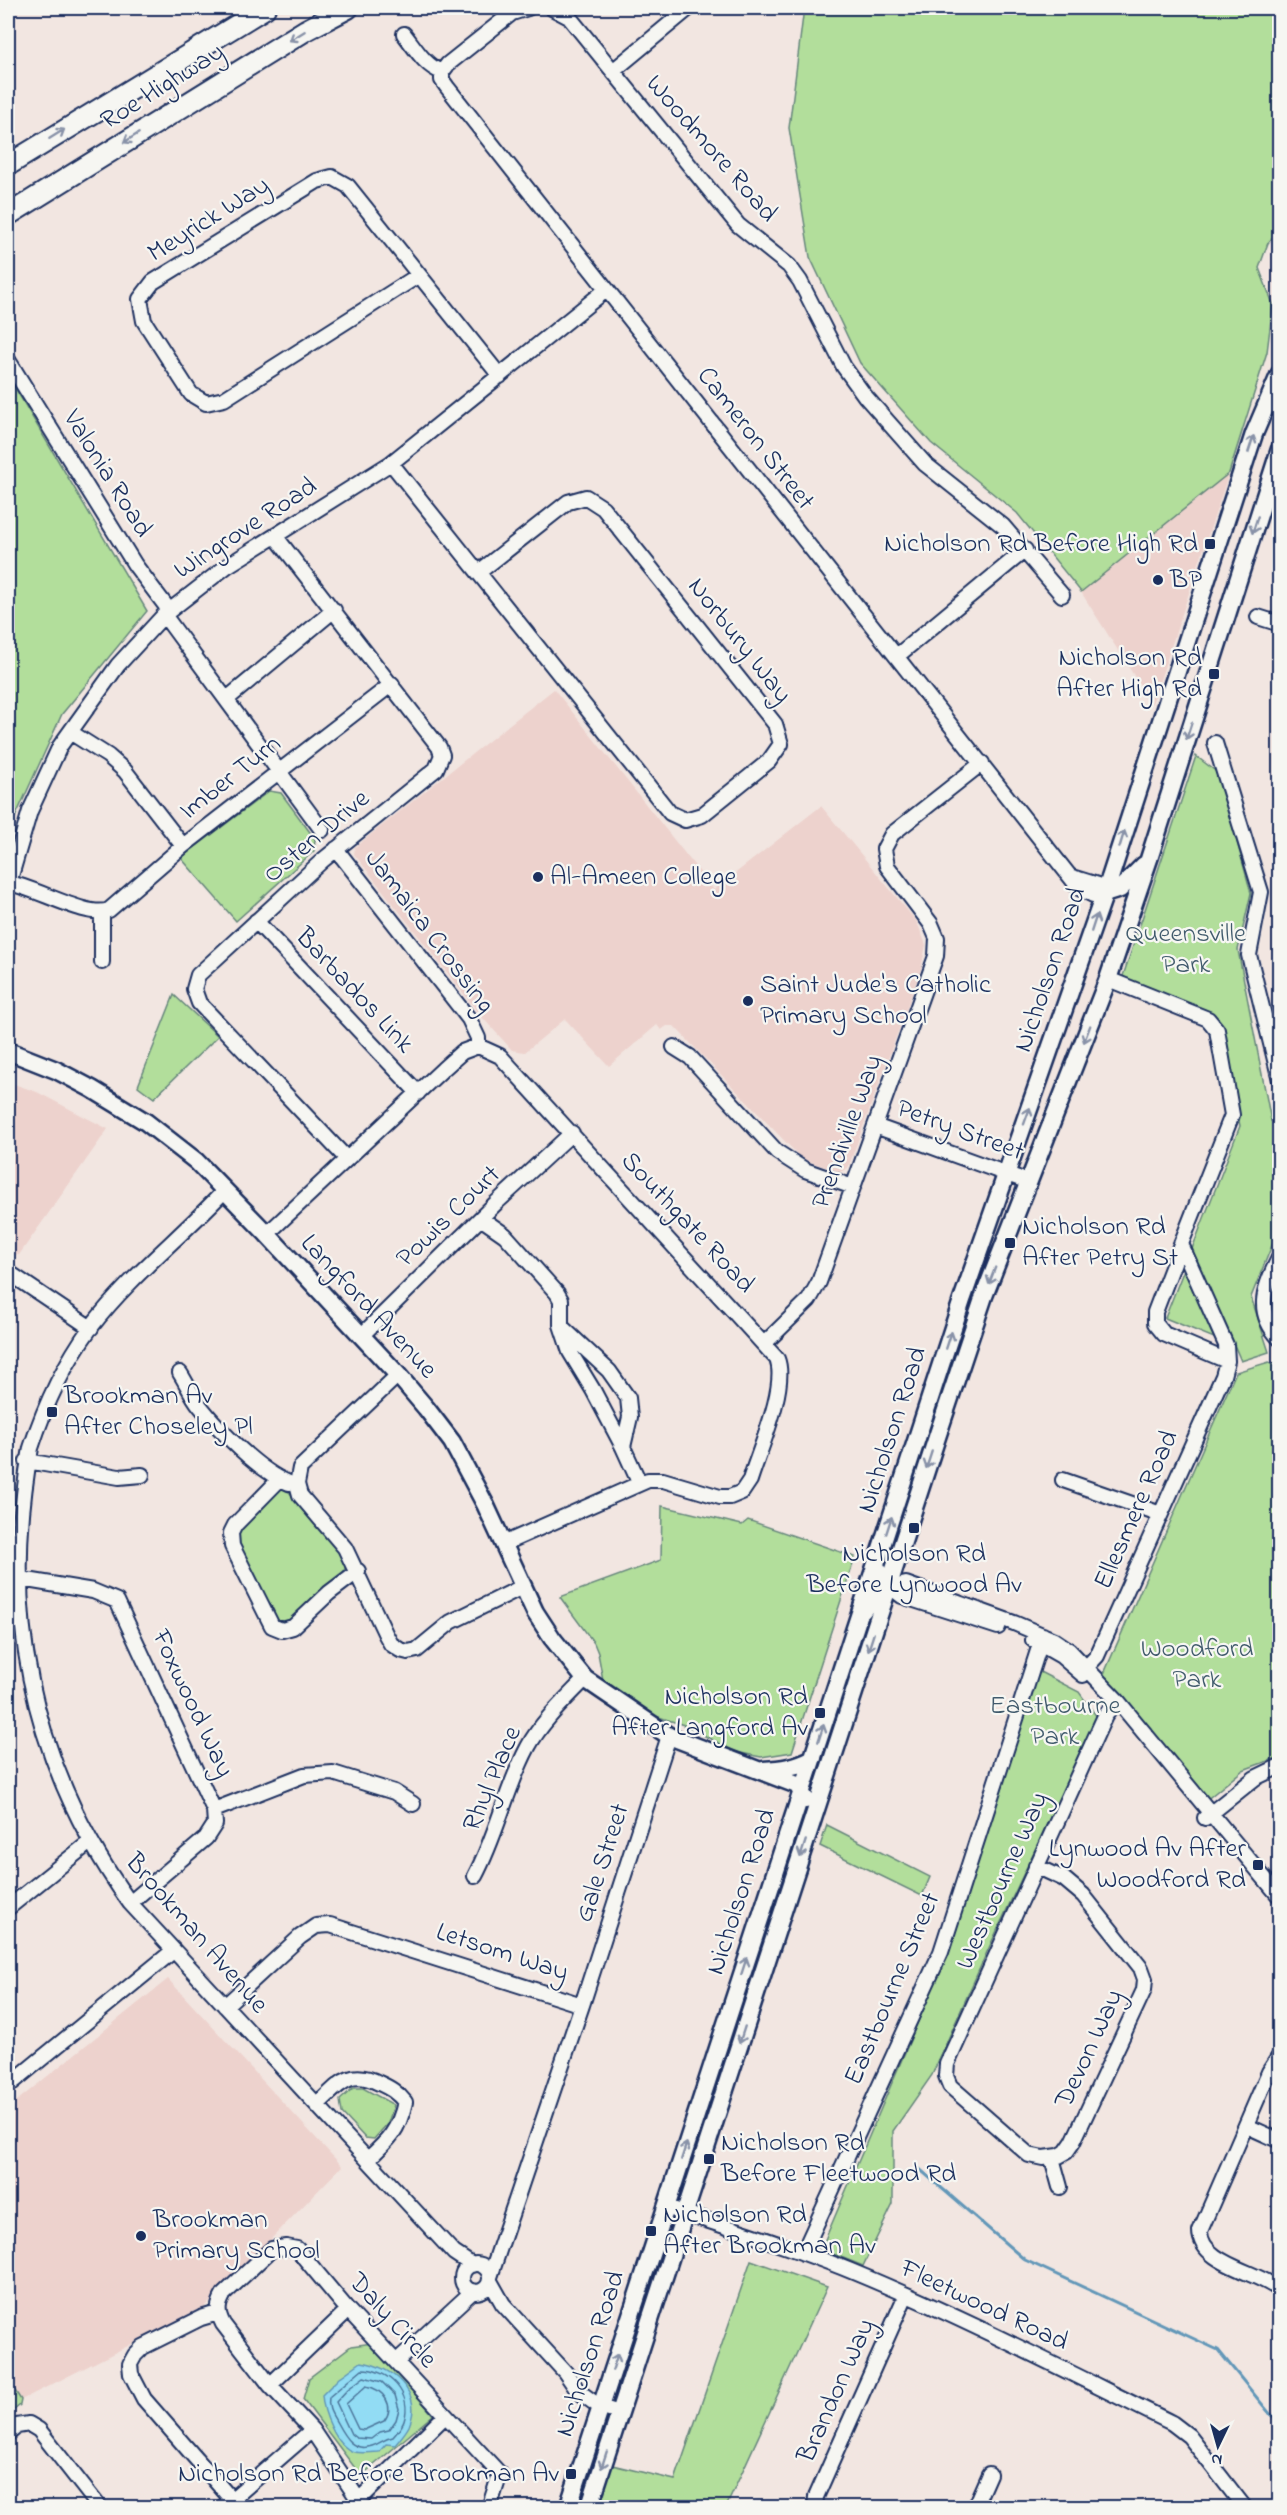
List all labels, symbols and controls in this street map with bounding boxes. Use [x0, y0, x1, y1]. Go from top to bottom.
one-way arrow [289, 31, 306, 43]
street label: Roe Highway [93, 33, 233, 141]
street label: Woodmore Road [636, 66, 786, 232]
one-way arrow [48, 127, 65, 139]
one-way arrow [123, 133, 140, 145]
street label: Meyrick Way [140, 167, 278, 273]
street label: Cameron Street [686, 359, 824, 519]
street label: Valonia Road [52, 402, 162, 545]
one-way arrow [1246, 435, 1257, 454]
street label: Wingrove Road [167, 468, 325, 590]
one-way arrow [1249, 515, 1260, 534]
place label: Nicholson Rd Before High Rd [884, 525, 1198, 564]
marker: Nicholson Rd Before High Rd [1203, 537, 1217, 551]
place label: BP [1169, 561, 1202, 600]
street label: Norbury Way [677, 570, 801, 712]
marker: BP [1151, 573, 1165, 587]
place label: Nicholson Rd After High Rd [1056, 639, 1202, 709]
marker: Nicholson Rd After High Rd [1207, 667, 1221, 681]
one-way arrow [1183, 721, 1194, 740]
street label: Imber Turn [172, 726, 290, 830]
street label: Osten Drive [255, 780, 380, 893]
one-way arrow [1118, 830, 1129, 849]
street label: Jamaica Crossing [354, 842, 504, 1022]
place label: Al-Ameen College [550, 858, 738, 897]
marker: Al-Ameen College [531, 870, 545, 884]
street label: Nicholson Road [1005, 882, 1097, 1058]
one-way arrow [1089, 914, 1100, 933]
park label: Queensville Park [1126, 915, 1247, 985]
street label: Barbados Link [285, 919, 423, 1063]
place label: Saint Jude's Catholic Primary School [760, 966, 991, 1036]
marker: Saint Jude's Catholic Primary School [741, 994, 755, 1008]
one-way arrow [1081, 1024, 1092, 1042]
street label: Prendiville Way [802, 1049, 894, 1215]
street label: Petry Street [891, 1090, 1029, 1172]
one-way arrow [1022, 1107, 1033, 1126]
street label: Southgate Road [611, 1143, 763, 1303]
street label: Powis Court [388, 1157, 510, 1277]
place label: Nicholson Rd After Petry St [1022, 1208, 1178, 1278]
street label: Langford Avenue [290, 1226, 446, 1389]
marker: Nicholson Rd After Petry St [1003, 1236, 1017, 1250]
one-way arrow [986, 1266, 997, 1284]
one-way arrow [944, 1331, 955, 1350]
street label: Nicholson Road [848, 1342, 938, 1518]
place label: Brookman Av After Choseley Pl [63, 1377, 253, 1447]
marker: Brookman Av After Choseley Pl [45, 1405, 59, 1419]
street label: Ellesmere Road [1085, 1424, 1189, 1596]
one-way arrow [923, 1450, 934, 1469]
one-way arrow [884, 1516, 895, 1535]
marker: Nicholson Rd Before Lynwood Av [907, 1521, 921, 1535]
place label: Nicholson Rd Before Lynwood Av [805, 1535, 1022, 1605]
street label: Foxwood Way [140, 1623, 243, 1784]
park label: Woodford Park [1141, 1630, 1253, 1700]
one-way arrow [865, 1632, 876, 1651]
place label: Nicholson Rd After Langford Av [611, 1678, 809, 1748]
park label: Eastbourne Park [989, 1687, 1121, 1757]
marker: Nicholson Rd After Langford Av [813, 1706, 827, 1720]
street label: Rhyl Place [453, 1719, 533, 1838]
one-way arrow [816, 1724, 827, 1743]
street label: Westbourne Way [946, 1786, 1060, 1976]
street label: Gale Street [565, 1799, 641, 1927]
street label: Nicholson Road [697, 1804, 787, 1980]
place label: Lynwood Av After Woodford Rd [1049, 1830, 1247, 1900]
one-way arrow [797, 1839, 808, 1858]
street label: Brookman Avenue [114, 1844, 278, 2024]
marker: Lynwood Av After Woodford Rd [1251, 1858, 1265, 1872]
street label: Eastbourne Street [835, 1887, 951, 2091]
street label: Letsom Way [431, 1913, 573, 1993]
one-way arrow [740, 1957, 751, 1976]
street label: Devon Way [1045, 1983, 1135, 2116]
one-way arrow [736, 2025, 747, 2043]
place label: Nicholson Rd Before Fleetwood Rd [720, 2124, 956, 2194]
one-way arrow [679, 2142, 690, 2161]
marker: Nicholson Rd Before Fleetwood Rd [702, 2152, 716, 2166]
place label: Nicholson Rd After Brookman Av [663, 2196, 876, 2266]
place label: Brookman Primary School [152, 2201, 320, 2271]
marker: Nicholson Rd After Brookman Av [644, 2224, 658, 2238]
marker: Brookman Primary School [134, 2229, 148, 2243]
street label: Fleetwood Road [893, 2250, 1074, 2362]
street label: Daly Circle [338, 2264, 446, 2378]
street label: Nicholson Road [546, 2266, 636, 2442]
street label: Brandon Way [787, 2313, 886, 2470]
one-way arrow [610, 2353, 621, 2372]
north arrow [1188, 2416, 1248, 2476]
text: N [1210, 2447, 1223, 2471]
one-way arrow [598, 2450, 609, 2469]
place label: Nicholson Rd Before Brookman Av [178, 2455, 560, 2494]
marker: Nicholson Rd Before Brookman Av [564, 2467, 578, 2481]

